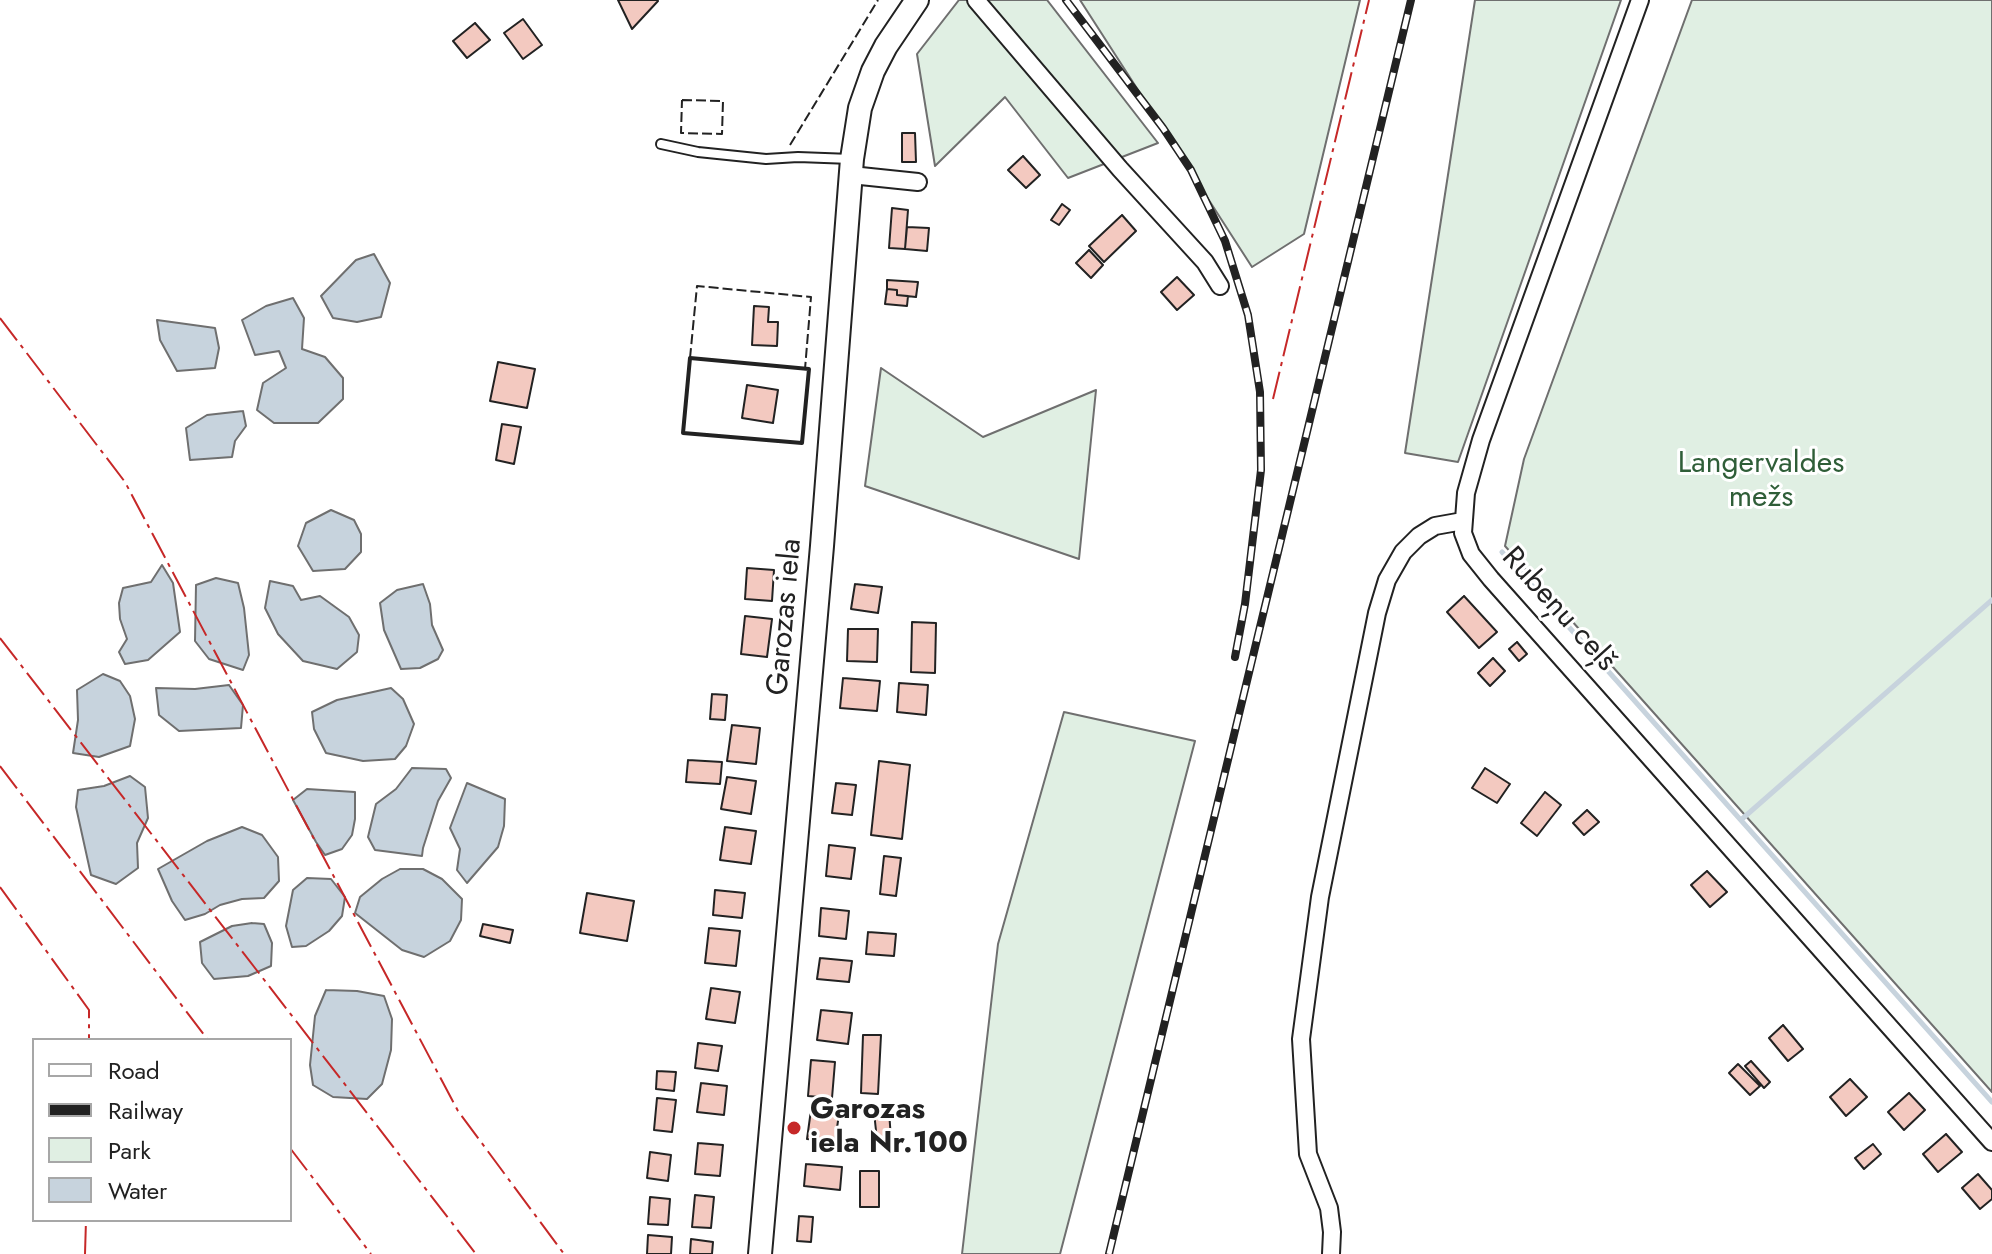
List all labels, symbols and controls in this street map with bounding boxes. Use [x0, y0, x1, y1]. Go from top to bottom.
park label: Langervaldes mežs [1678, 447, 1844, 518]
street label: Garozas iela [761, 537, 811, 697]
street label: Rubeņu ceļš [1493, 541, 1623, 679]
legend [32, 1038, 292, 1222]
text: Road [108, 1053, 160, 1088]
text: Railway [108, 1093, 183, 1128]
place label: Garozas iela Nr.100 [810, 1093, 968, 1164]
marker: Garozas iela Nr.100 [785, 1119, 803, 1137]
text: Park [108, 1133, 151, 1168]
text: Water [108, 1173, 167, 1208]

